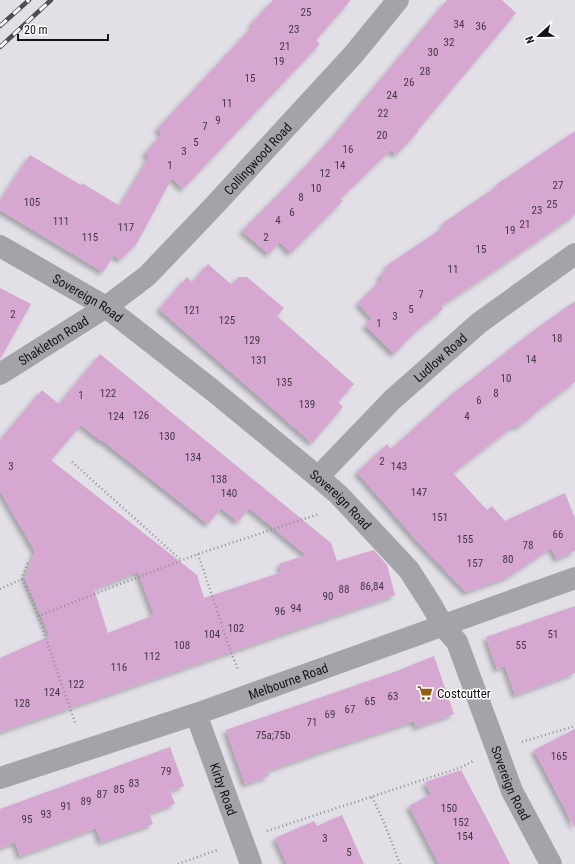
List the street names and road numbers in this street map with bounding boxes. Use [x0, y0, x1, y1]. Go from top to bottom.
street label: Collingwood Road [221, 120, 295, 198]
street label: Sovereign Road [50, 271, 126, 325]
street label: Shakleton Road [16, 313, 91, 368]
street label: Ludlow Road [411, 330, 470, 385]
street label: Sovereign Road [307, 467, 374, 533]
street label: Melbourne Road [246, 660, 330, 703]
street label: Sovereign Road [488, 744, 533, 823]
street label: Kirby Road [207, 761, 240, 818]

